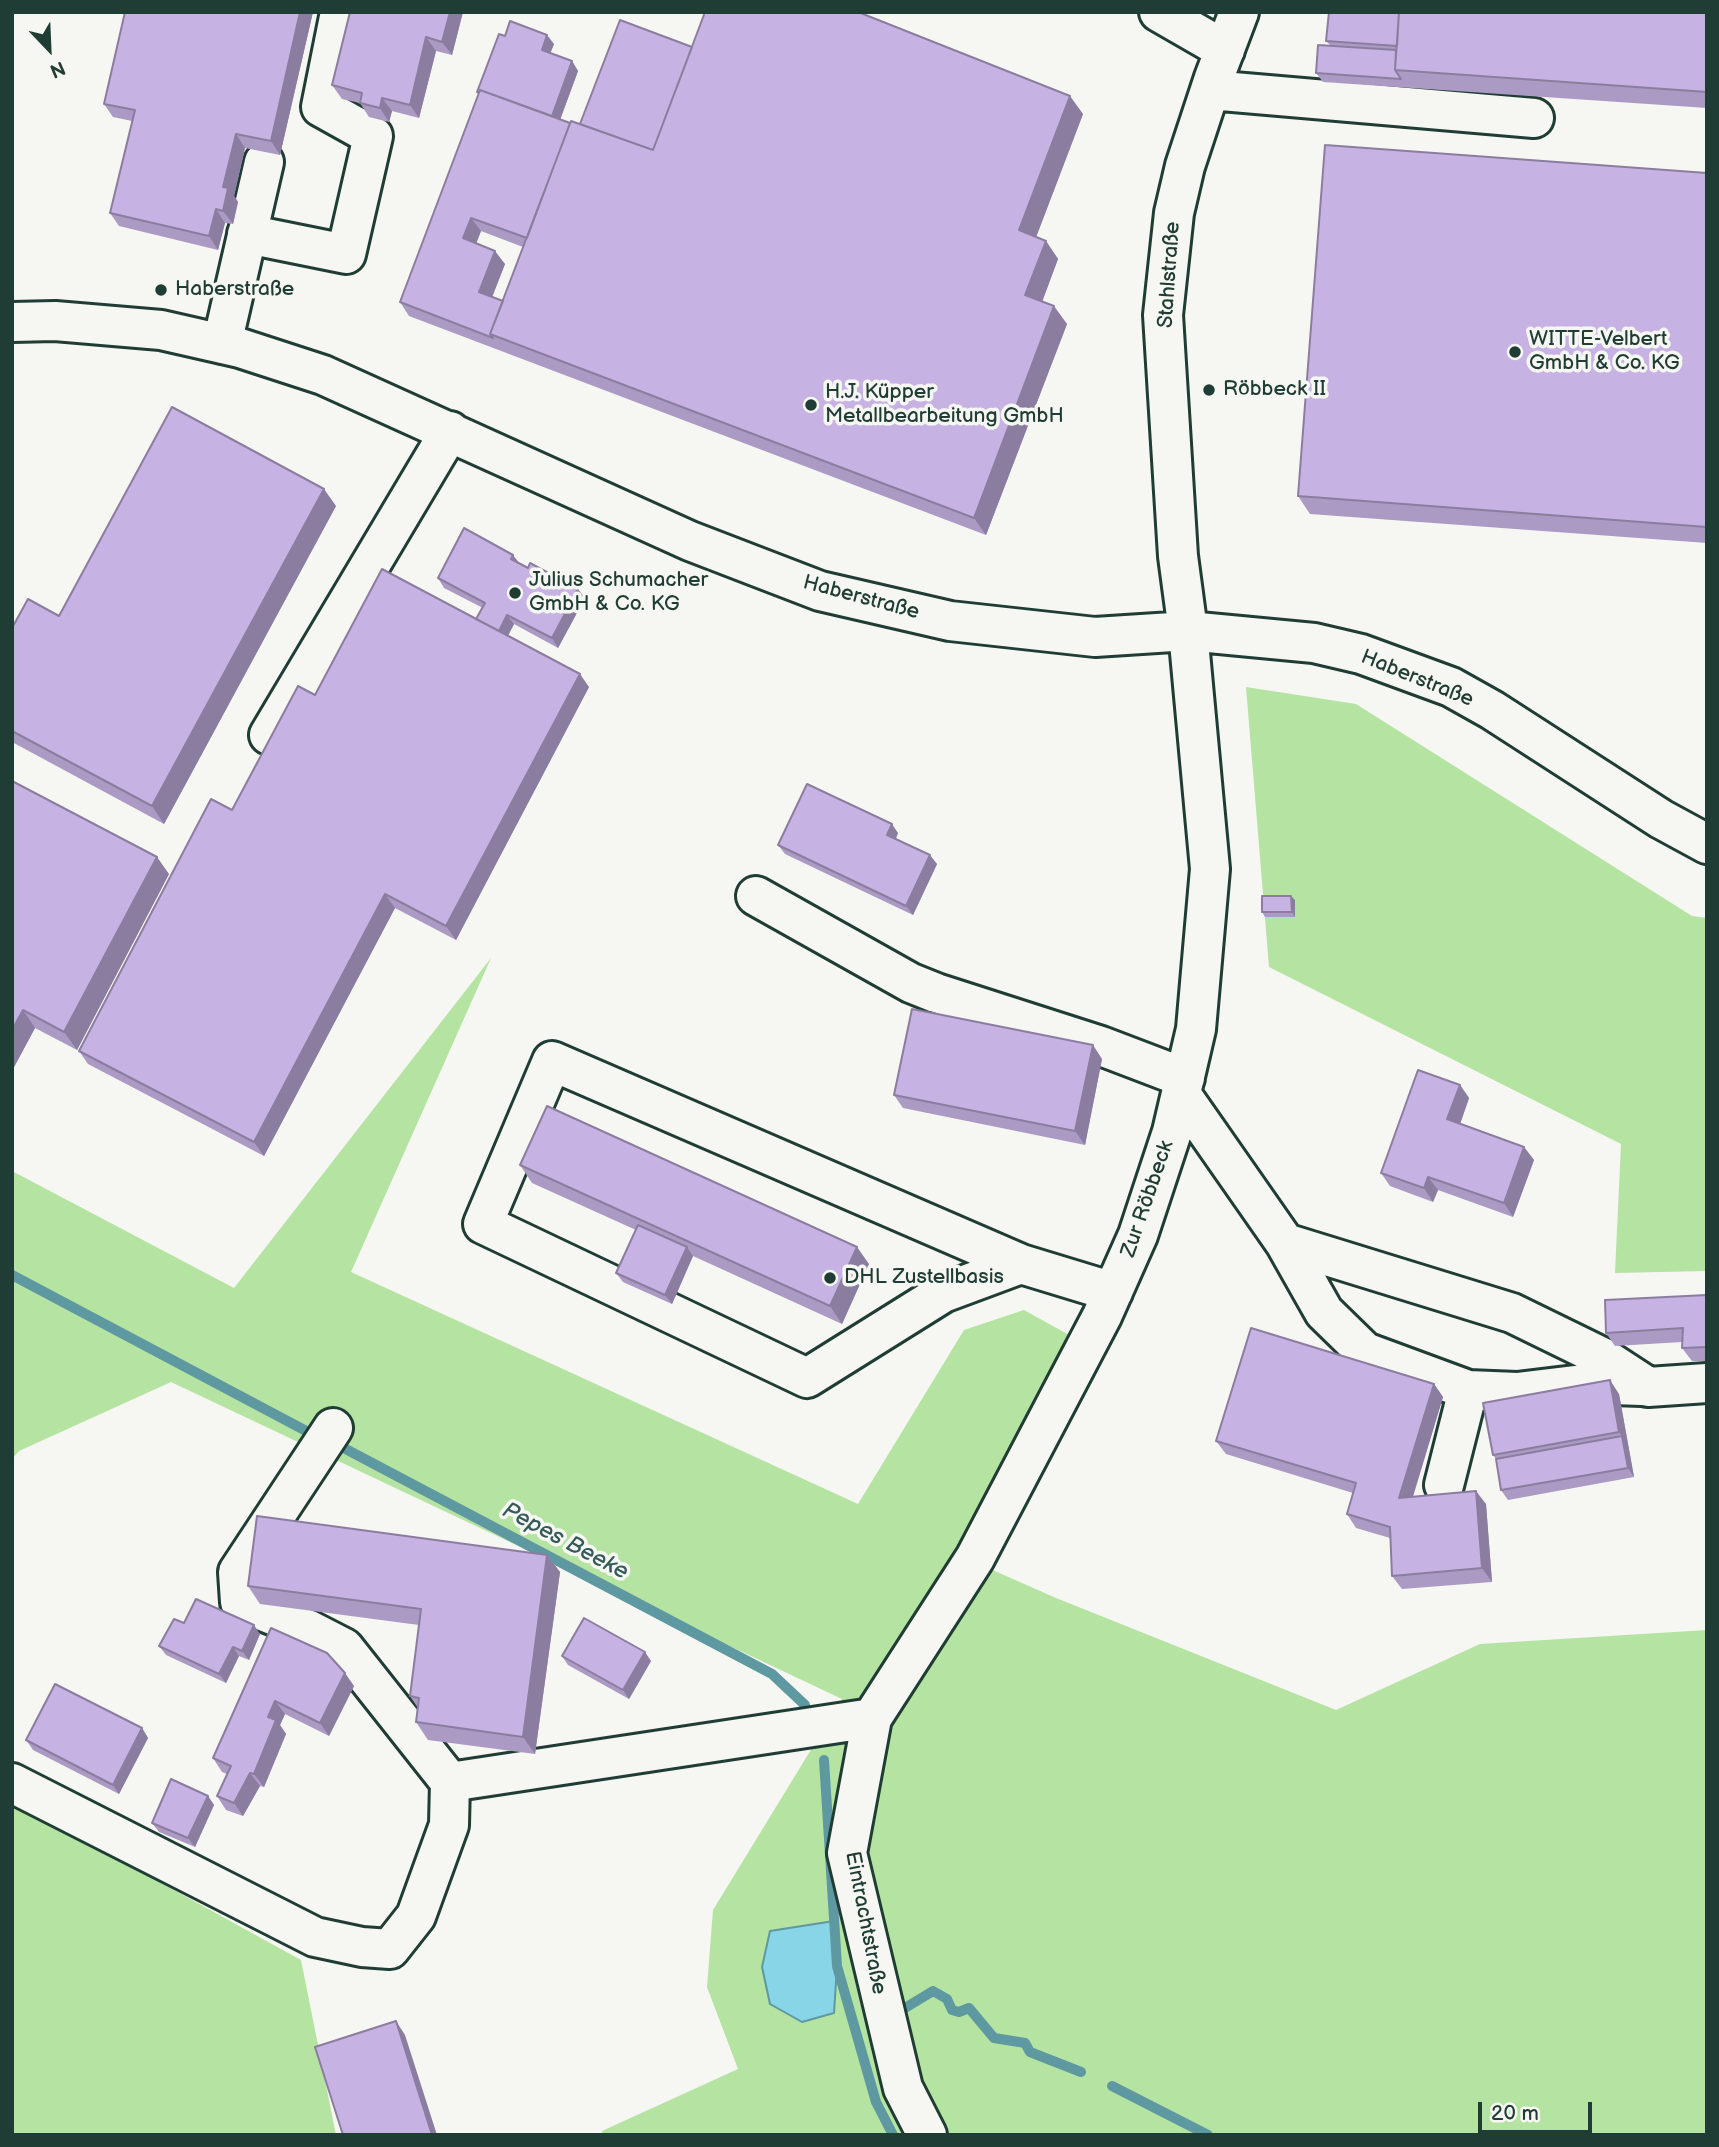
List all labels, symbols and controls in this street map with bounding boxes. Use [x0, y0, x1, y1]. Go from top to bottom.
north arrow [14, 14, 84, 84]
text: N [46, 55, 68, 82]
street label: Stahlstraße [1154, 221, 1186, 329]
place label: Haberstraße [175, 277, 294, 303]
marker: Haberstraße [153, 282, 169, 298]
place label: WITTE-Velbert GmbH & Co. KG [1529, 327, 1680, 377]
marker: WITTE-Velbert GmbH & Co. KG [1507, 344, 1523, 360]
place label: Röbbeck II [1223, 377, 1326, 403]
place label: H.J. Küpper Metallbearbeitung GmbH [825, 380, 1064, 430]
marker: Röbbeck II [1201, 382, 1217, 398]
marker: H.J. Küpper Metallbearbeitung GmbH [803, 397, 819, 413]
place label: Julius Schumacher GmbH & Co. KG [529, 568, 708, 618]
street label: Haberstraße [800, 570, 922, 626]
marker: Julius Schumacher GmbH & Co. KG [507, 585, 523, 601]
street label: Haberstraße [1357, 645, 1477, 713]
street label: Zur Röbbeck [1116, 1137, 1180, 1261]
place label: DHL Zustellbasis [844, 1265, 1004, 1291]
marker: DHL Zustellbasis [822, 1270, 838, 1286]
water label: Pepes Beeke [497, 1497, 633, 1587]
street label: Eintrachtstraße [839, 1849, 891, 1997]
scale bar [1481, 2088, 1595, 2132]
text: 20 m [1491, 2101, 1539, 2126]

